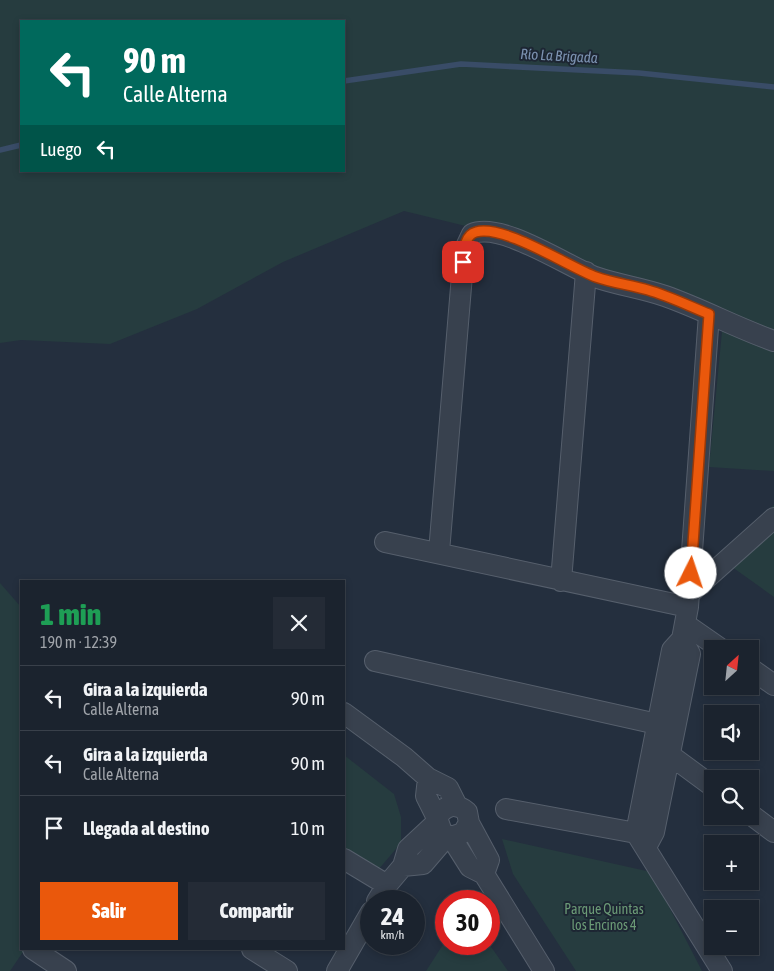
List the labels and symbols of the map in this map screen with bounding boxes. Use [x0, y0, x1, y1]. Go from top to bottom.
water label: Río La Brigada [520, 45, 598, 66]
pin [442, 241, 484, 283]
position arrow [664, 546, 716, 598]
north arrow [704, 640, 759, 695]
speed limit sign: 30 [435, 890, 500, 955]
park label: Parque Quintas los Encinos 4 [564, 901, 644, 933]

